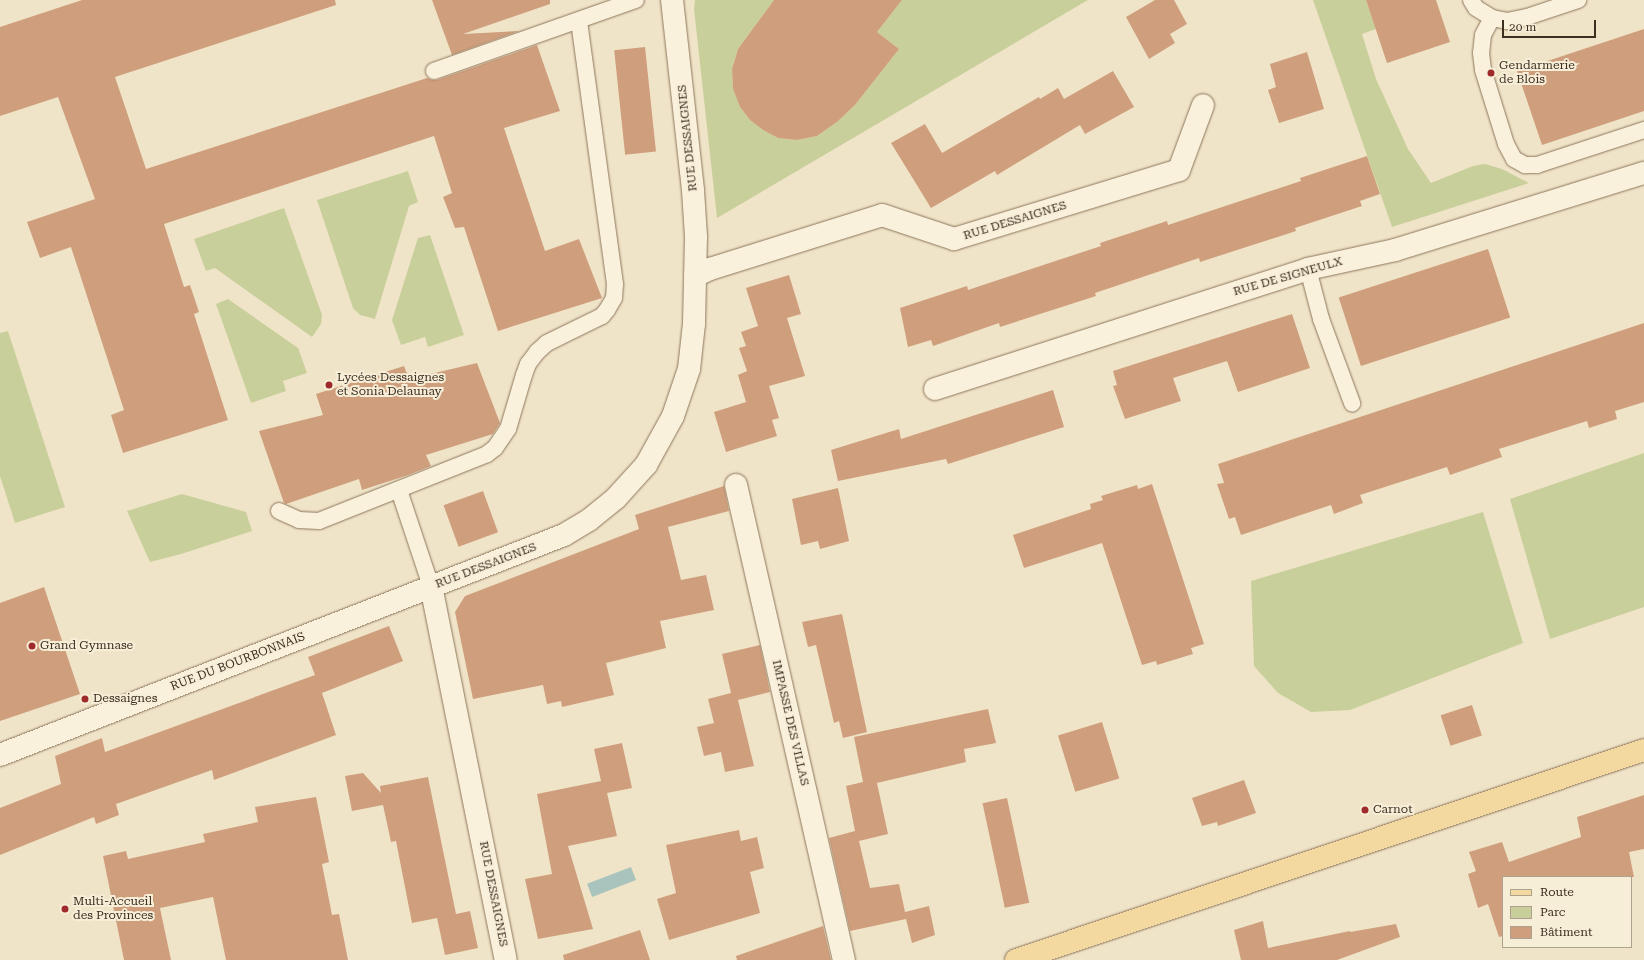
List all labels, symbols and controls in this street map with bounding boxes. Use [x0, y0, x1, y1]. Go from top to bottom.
scale bar [1504, 12, 1598, 38]
text: 20 m [1509, 20, 1536, 34]
place label: Gendarmerie de Blois [1499, 59, 1575, 87]
marker: Gendarmerie de Blois [1486, 68, 1496, 78]
street label: RUE DESSAIGNES [675, 84, 701, 192]
street label: RUE DESSAIGNES [962, 198, 1068, 244]
street label: RUE DE SIGNEULX [1232, 254, 1344, 300]
place label: Lycées Dessaignes et Sonia Delaunay [337, 371, 444, 399]
marker: Lycées Dessaignes et Sonia Delaunay [324, 380, 334, 390]
street label: RUE DESSAIGNES [433, 540, 539, 592]
street label: RUE DU BOURBONNAIS [169, 630, 307, 694]
place label: Grand Gymnase [40, 639, 133, 653]
marker: Grand Gymnase [27, 641, 37, 651]
street label: IMPASSE DES VILLAS [769, 659, 811, 787]
place label: Dessaignes [93, 692, 157, 706]
marker: Dessaignes [80, 694, 90, 704]
place label: Carnot [1373, 803, 1413, 817]
marker: Carnot [1360, 805, 1370, 815]
street label: RUE DESSAIGNES [476, 840, 510, 948]
legend [1502, 876, 1632, 948]
text: Route [1540, 885, 1574, 899]
place label: Multi-Accueil des Provinces [73, 895, 153, 923]
marker: Multi-Accueil des Provinces [60, 904, 70, 914]
text: Parc [1540, 905, 1565, 919]
text: Bâtiment [1540, 925, 1592, 939]

